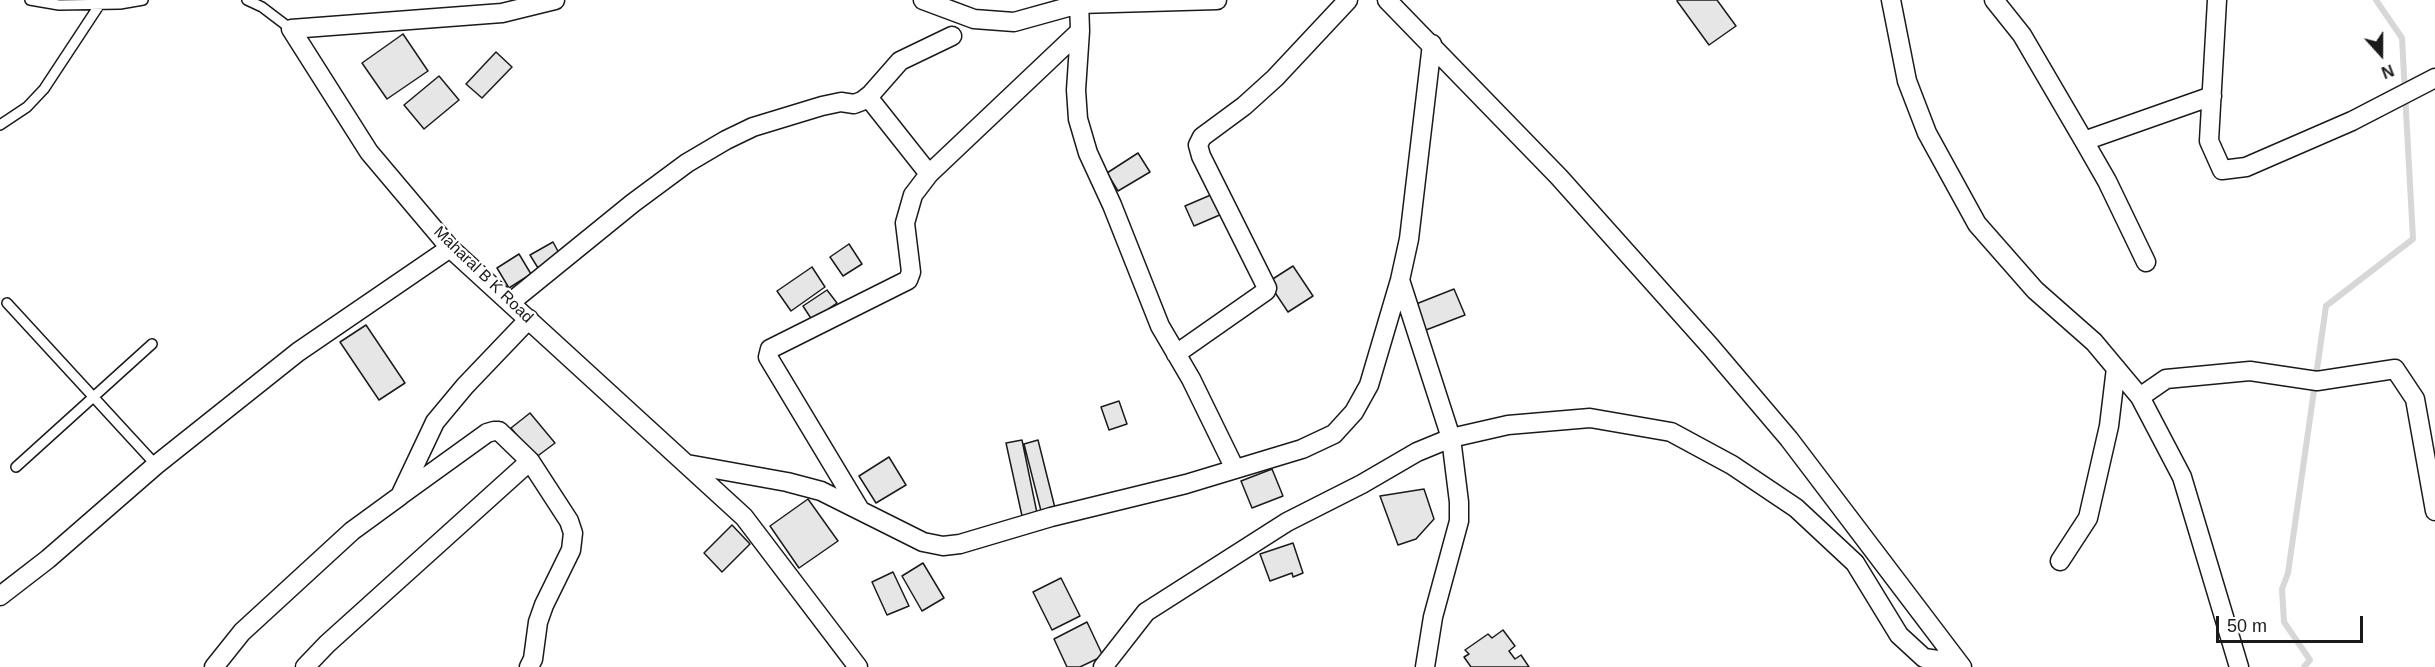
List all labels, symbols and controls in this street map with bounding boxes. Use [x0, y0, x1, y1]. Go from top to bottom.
north arrow [2351, 24, 2411, 84]
text: N [2379, 61, 2396, 81]
street label: Maharal B K Road [429, 223, 537, 327]
scale bar [2219, 604, 2366, 642]
text: 50 m [2227, 616, 2267, 636]

